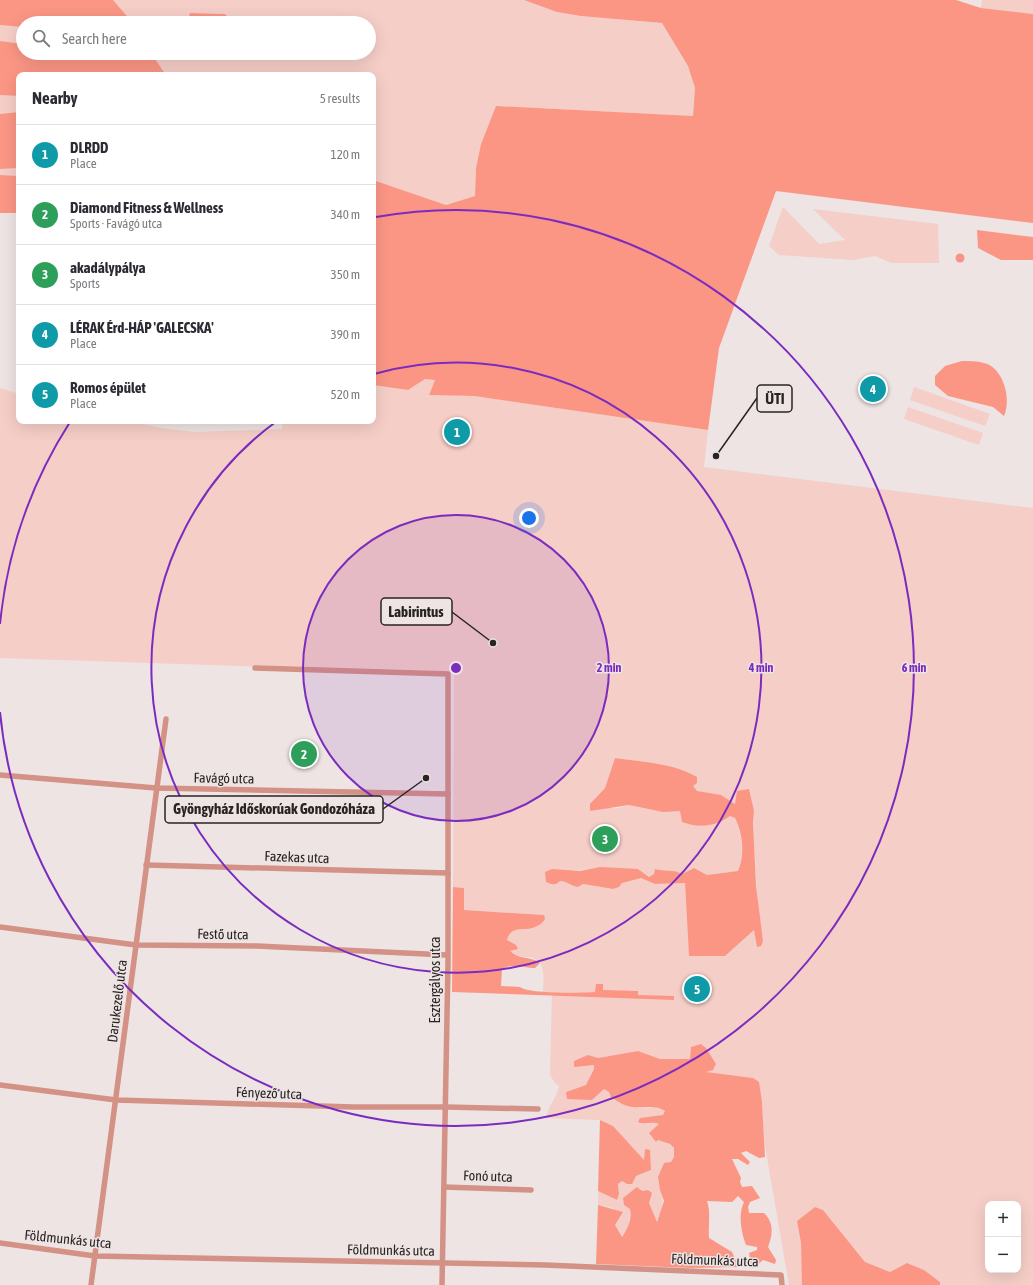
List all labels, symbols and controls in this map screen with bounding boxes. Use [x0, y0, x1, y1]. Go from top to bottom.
search box [16, 16, 376, 60]
icon: search [30, 27, 52, 49]
text: Search here [62, 30, 127, 47]
text: Nearby [32, 88, 78, 108]
text: 5 results [320, 91, 360, 106]
text: DLRDD [70, 139, 109, 156]
text: 1 [42, 147, 48, 162]
text: 120 m [331, 147, 360, 162]
text: Place [70, 156, 97, 171]
text: Diamond Fitness & Wellness [70, 199, 223, 216]
text: 2 [42, 207, 48, 222]
text: 340 m [331, 207, 360, 222]
text: Sports · Favágó utca [70, 216, 162, 231]
text: akadálypálya [70, 259, 146, 276]
text: 3 [42, 267, 48, 282]
text: 350 m [331, 267, 360, 282]
text: Sports [70, 276, 100, 291]
text: LÉRAK Érd-HÁP 'GALECSKA' [70, 319, 214, 336]
text: 4 [42, 327, 48, 342]
text: 390 m [331, 327, 360, 342]
text: Place [70, 336, 97, 351]
pin: 4 [860, 374, 886, 404]
text: Romos épület [70, 379, 146, 396]
callout: ÜTI [757, 385, 792, 412]
text: 5 [42, 387, 48, 402]
text: 520 m [331, 387, 360, 402]
text: ÜTI [765, 390, 785, 407]
text: Place [70, 396, 97, 411]
pin: 1 [444, 417, 470, 447]
your location [519, 508, 539, 528]
callout: Labirintus [381, 598, 452, 625]
text: Labirintus [388, 603, 444, 620]
centre of rings [449, 661, 463, 675]
text: 2 min [597, 661, 621, 675]
text: 4 min [748, 661, 773, 675]
text: 6 min [902, 661, 926, 675]
pin: 2 [291, 739, 317, 769]
street label: Favágó utca [194, 769, 254, 787]
callout: Gyöngyház Időskorúak Gondozóháza [165, 796, 383, 823]
text: Gyöngyház Időskorúak Gondozóháza [173, 800, 375, 817]
pin: 3 [592, 824, 618, 854]
street label: Fazekas utca [264, 848, 330, 866]
street label: Festő utca [197, 926, 249, 942]
street label: Esztergályos utca [427, 936, 443, 1024]
street label: Darukezelő utca [104, 959, 130, 1043]
pin: 5 [684, 974, 710, 1004]
street label: Fényező utca [236, 1084, 302, 1102]
street label: Fonó utca [463, 1167, 513, 1185]
map controls [985, 1201, 1021, 1273]
button: + [985, 1201, 1021, 1237]
street label: Földmunkás utca [24, 1226, 112, 1252]
button: − [985, 1237, 1021, 1273]
street label: Földmunkás utca [347, 1241, 435, 1259]
street label: Földmunkás utca [671, 1250, 759, 1270]

